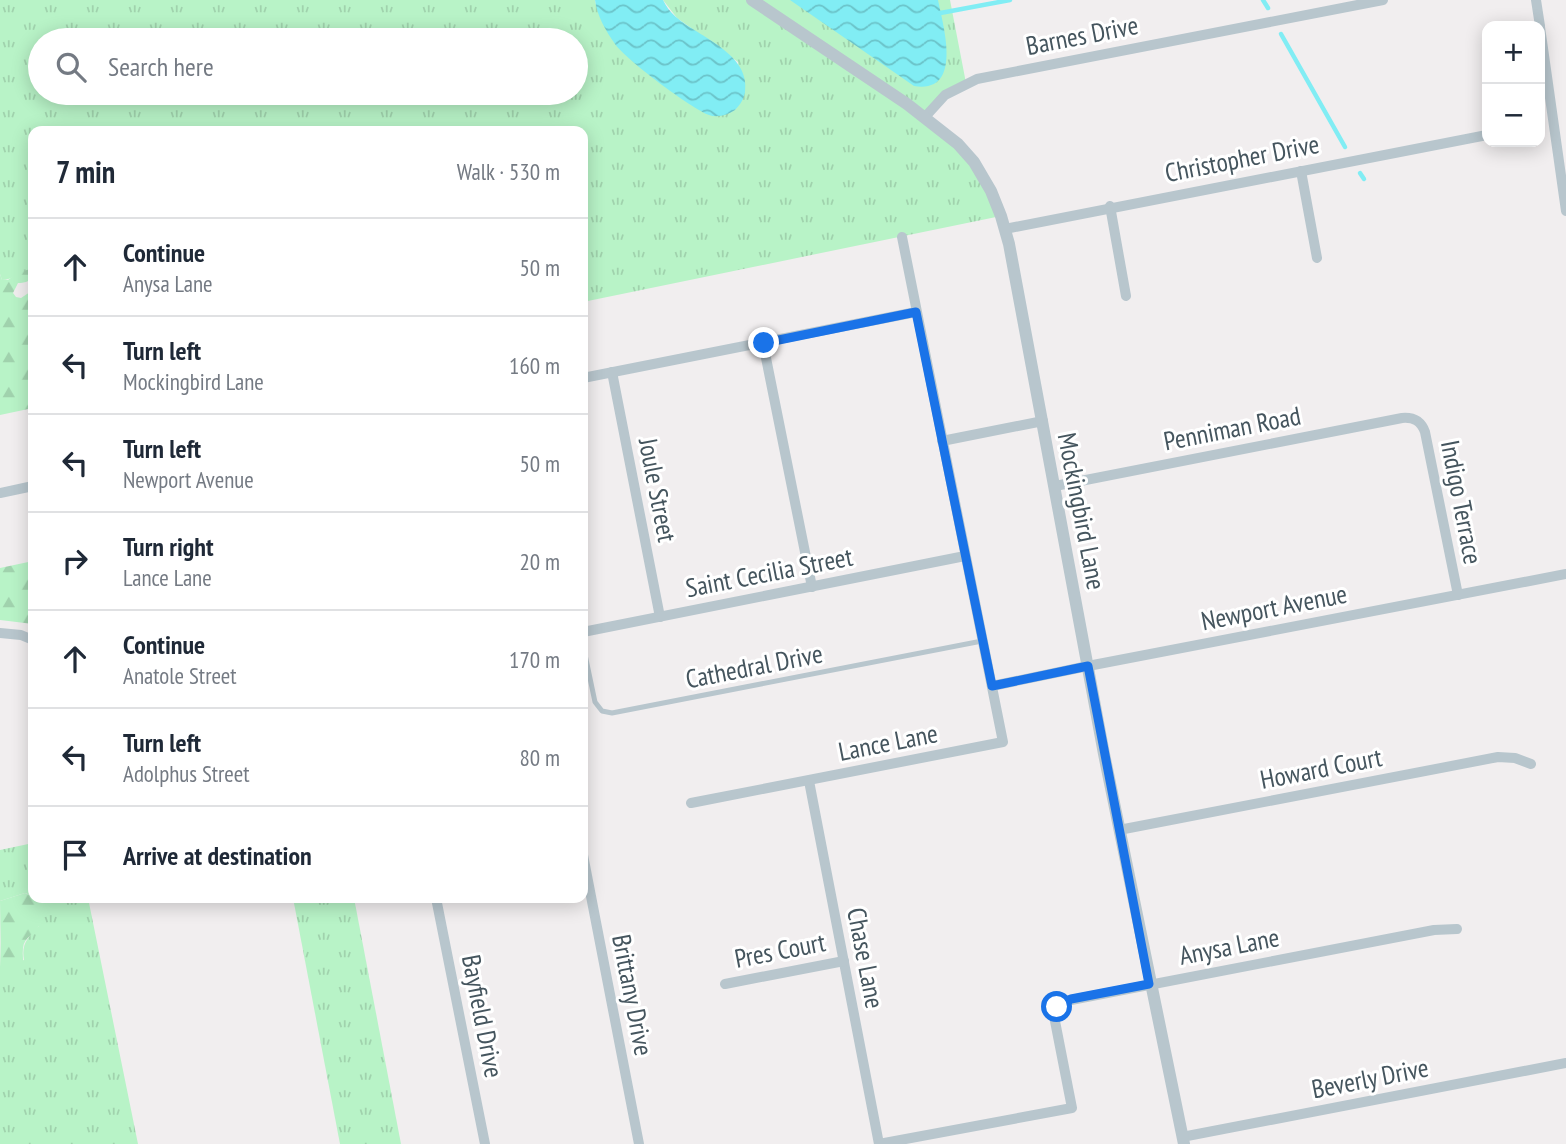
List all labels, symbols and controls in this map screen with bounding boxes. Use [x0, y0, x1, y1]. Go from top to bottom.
street label: Barnes Drive [1023, 8, 1141, 62]
map controls [1482, 21, 1545, 147]
button: + [1482, 21, 1545, 84]
search box [28, 28, 588, 105]
icon: search [52, 48, 90, 86]
text: Search here [108, 50, 214, 83]
button: − [1482, 84, 1545, 147]
street label: Christopher Drive [1162, 127, 1322, 189]
text: 7 min [56, 152, 115, 191]
text: Walk · 530 m [457, 157, 560, 186]
text: Continue [123, 236, 205, 269]
icon: ahead [56, 248, 94, 286]
text: 50 m [519, 253, 560, 282]
text: Anysa Lane [123, 269, 213, 298]
route end [748, 327, 779, 358]
text: Turn left [123, 334, 201, 367]
icon: left [56, 346, 94, 384]
text: 160 m [509, 351, 560, 380]
text: Mockingbird Lane [123, 367, 264, 396]
street label: Penniman Road [1161, 399, 1303, 457]
street label: Mockingbird Lane [1051, 430, 1113, 592]
text: Turn left [123, 432, 201, 465]
street label: Joule Street [632, 434, 684, 545]
street label: Indigo Terrace [1434, 437, 1490, 567]
icon: left [56, 444, 94, 482]
text: 50 m [519, 449, 560, 478]
text: Newport Avenue [123, 465, 254, 494]
text: Turn right [123, 530, 214, 563]
street label: Saint Cecilia Street [683, 540, 855, 604]
icon: right [56, 542, 94, 580]
text: 20 m [519, 547, 560, 576]
text: Lance Lane [123, 563, 212, 592]
street label: Newport Avenue [1198, 577, 1350, 637]
text: Continue [123, 628, 205, 661]
street label: Cathedral Drive [683, 637, 825, 695]
icon: ahead [56, 640, 94, 678]
text: 170 m [509, 645, 560, 674]
text: Anatole Street [123, 661, 237, 690]
street label: Lance Lane [836, 716, 940, 768]
text: Turn left [123, 726, 201, 759]
icon: left [56, 738, 94, 776]
street label: Howard Court [1257, 740, 1385, 796]
text: 80 m [519, 743, 560, 772]
text: Adolphus Street [123, 759, 250, 788]
icon: arrive [56, 836, 94, 874]
text: Arrive at destination [123, 839, 312, 872]
street label: Chase Lane [840, 905, 892, 1011]
street label: Anysa Lane [1176, 920, 1282, 972]
street label: Pres Court [732, 925, 828, 975]
street label: Brittany Drive [605, 932, 661, 1058]
street label: Bayfield Drive [455, 952, 511, 1080]
route start [1041, 991, 1072, 1022]
street label: Beverly Drive [1309, 1051, 1431, 1105]

